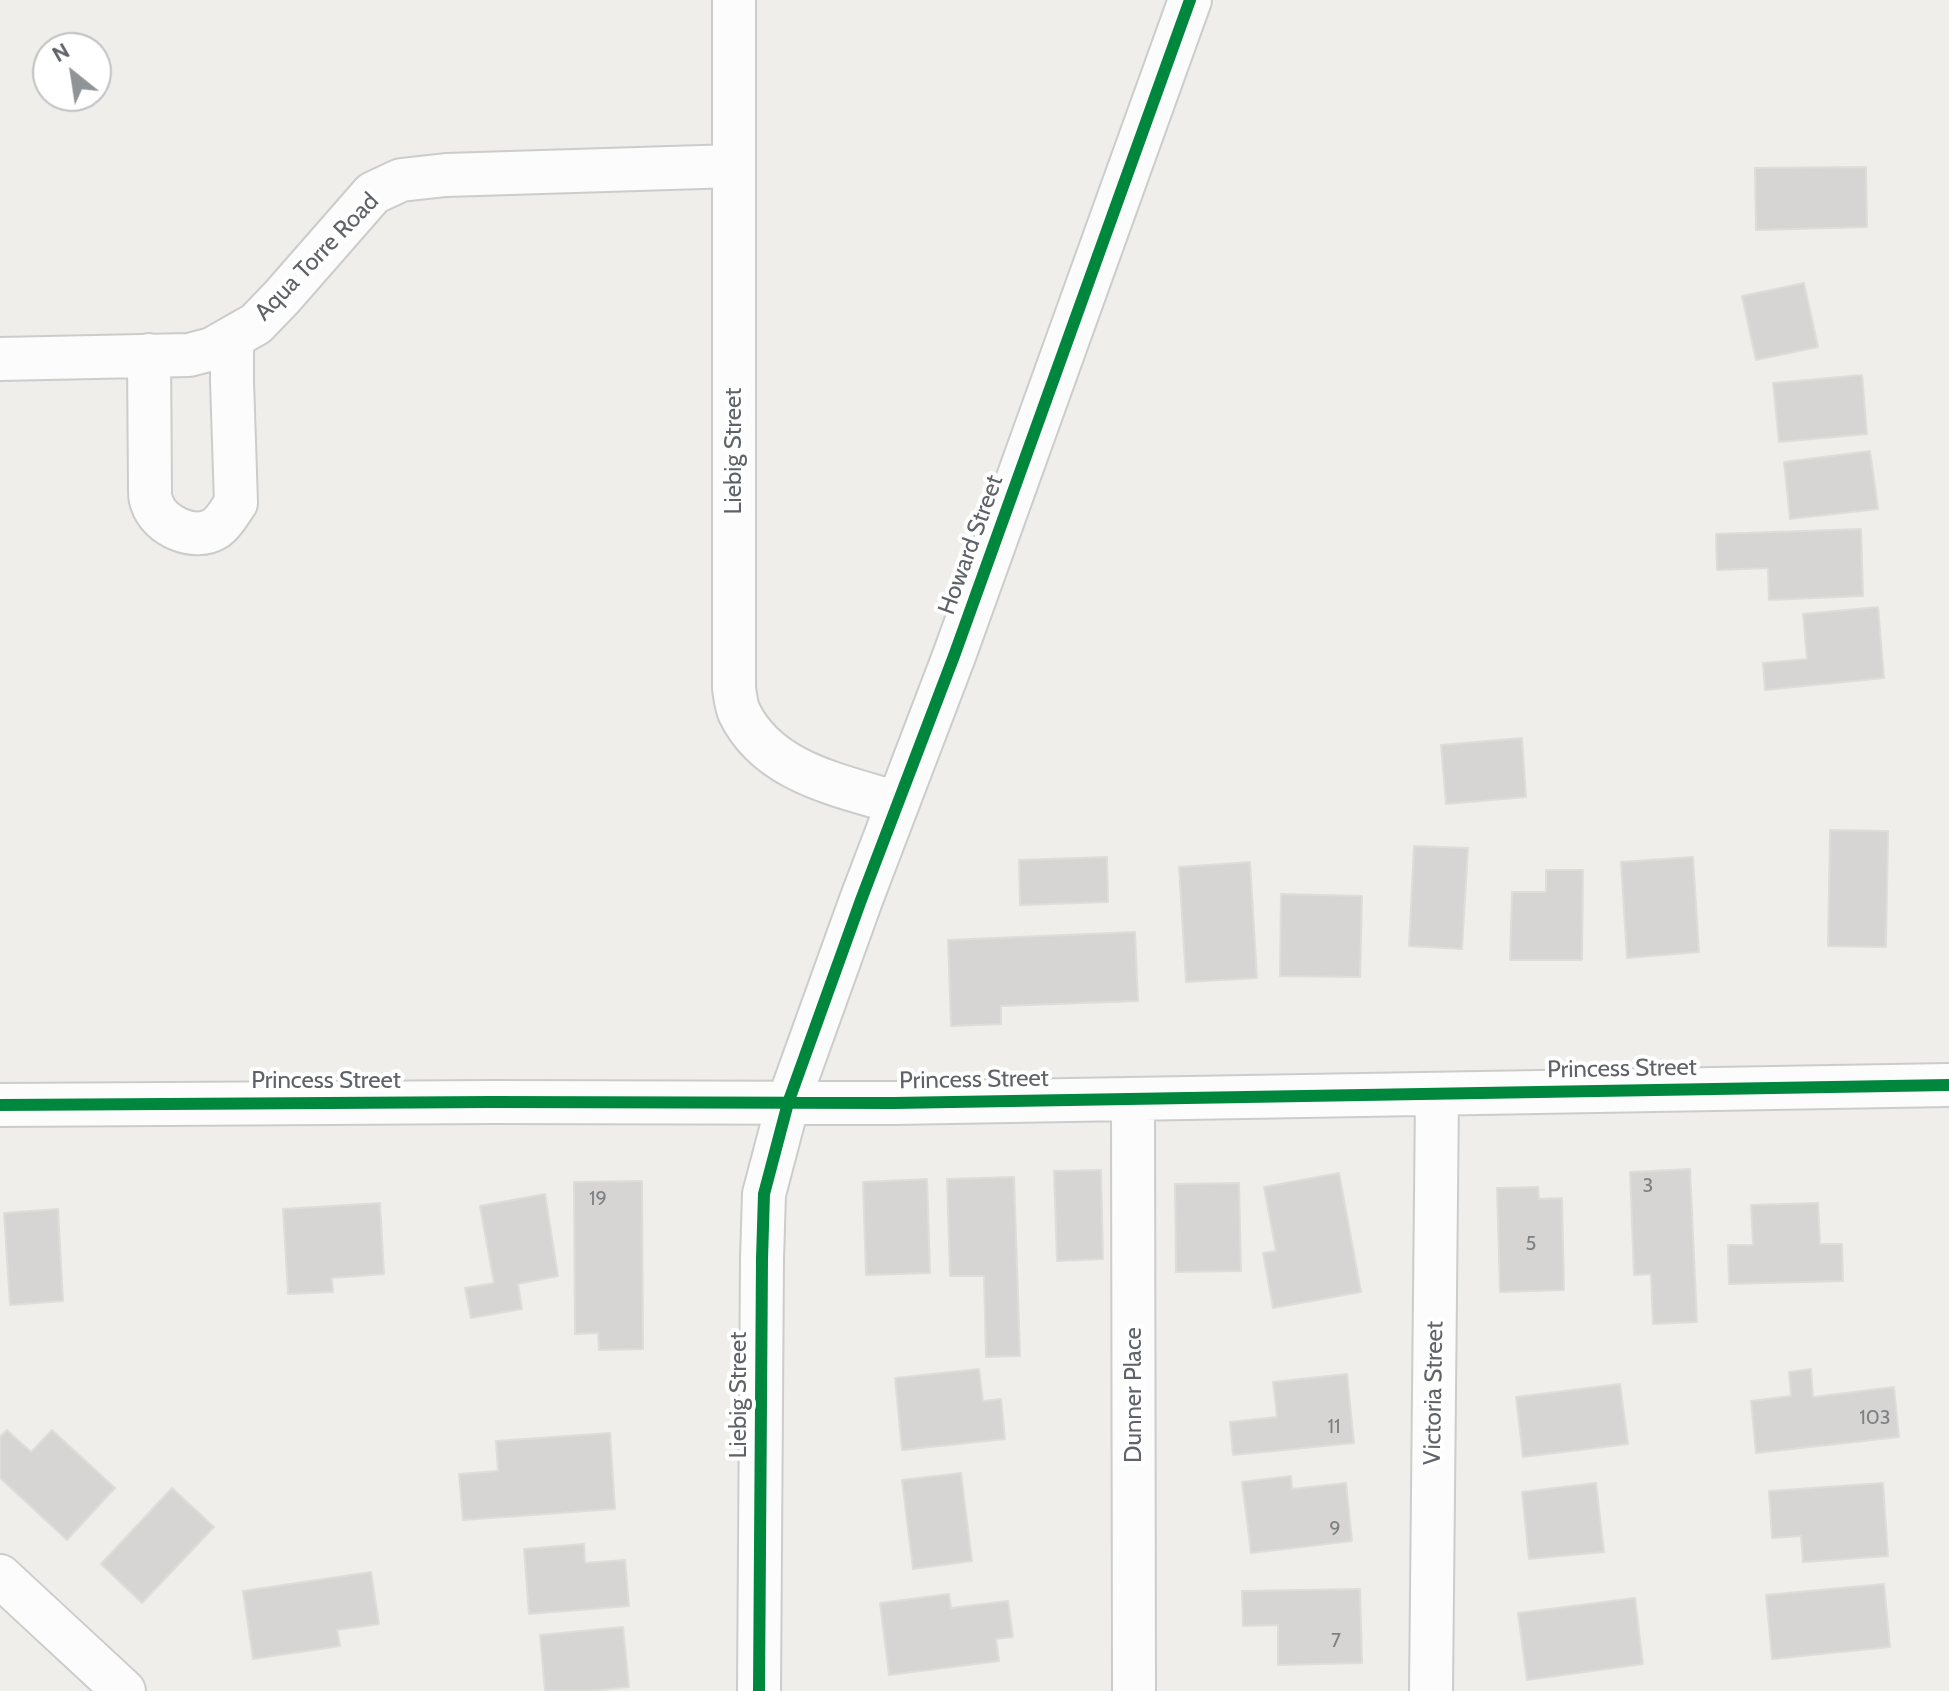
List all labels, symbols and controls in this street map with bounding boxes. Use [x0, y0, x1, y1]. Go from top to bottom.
north arrow [32, 32, 112, 112]
text: N [47, 37, 74, 68]
street label: Aqua Torre Road [249, 187, 385, 327]
street label: Liebig Street [720, 388, 748, 514]
street label: Howard Street [932, 471, 1010, 619]
street label: Princess Street [1547, 1053, 1697, 1085]
street label: Princess Street [899, 1064, 1049, 1096]
street label: Princess Street [251, 1067, 401, 1095]
house number: 3 [1643, 1174, 1653, 1198]
house number: 19 [589, 1187, 607, 1211]
house number: 5 [1526, 1232, 1536, 1256]
street label: Victoria Street [1418, 1321, 1450, 1465]
street label: Dunner Place [1120, 1327, 1148, 1463]
street label: Liebig Street [725, 1332, 753, 1458]
house number: 103 [1859, 1406, 1891, 1430]
house number: 11 [1327, 1415, 1341, 1439]
house number: 9 [1329, 1517, 1341, 1541]
house number: 7 [1331, 1629, 1341, 1653]

